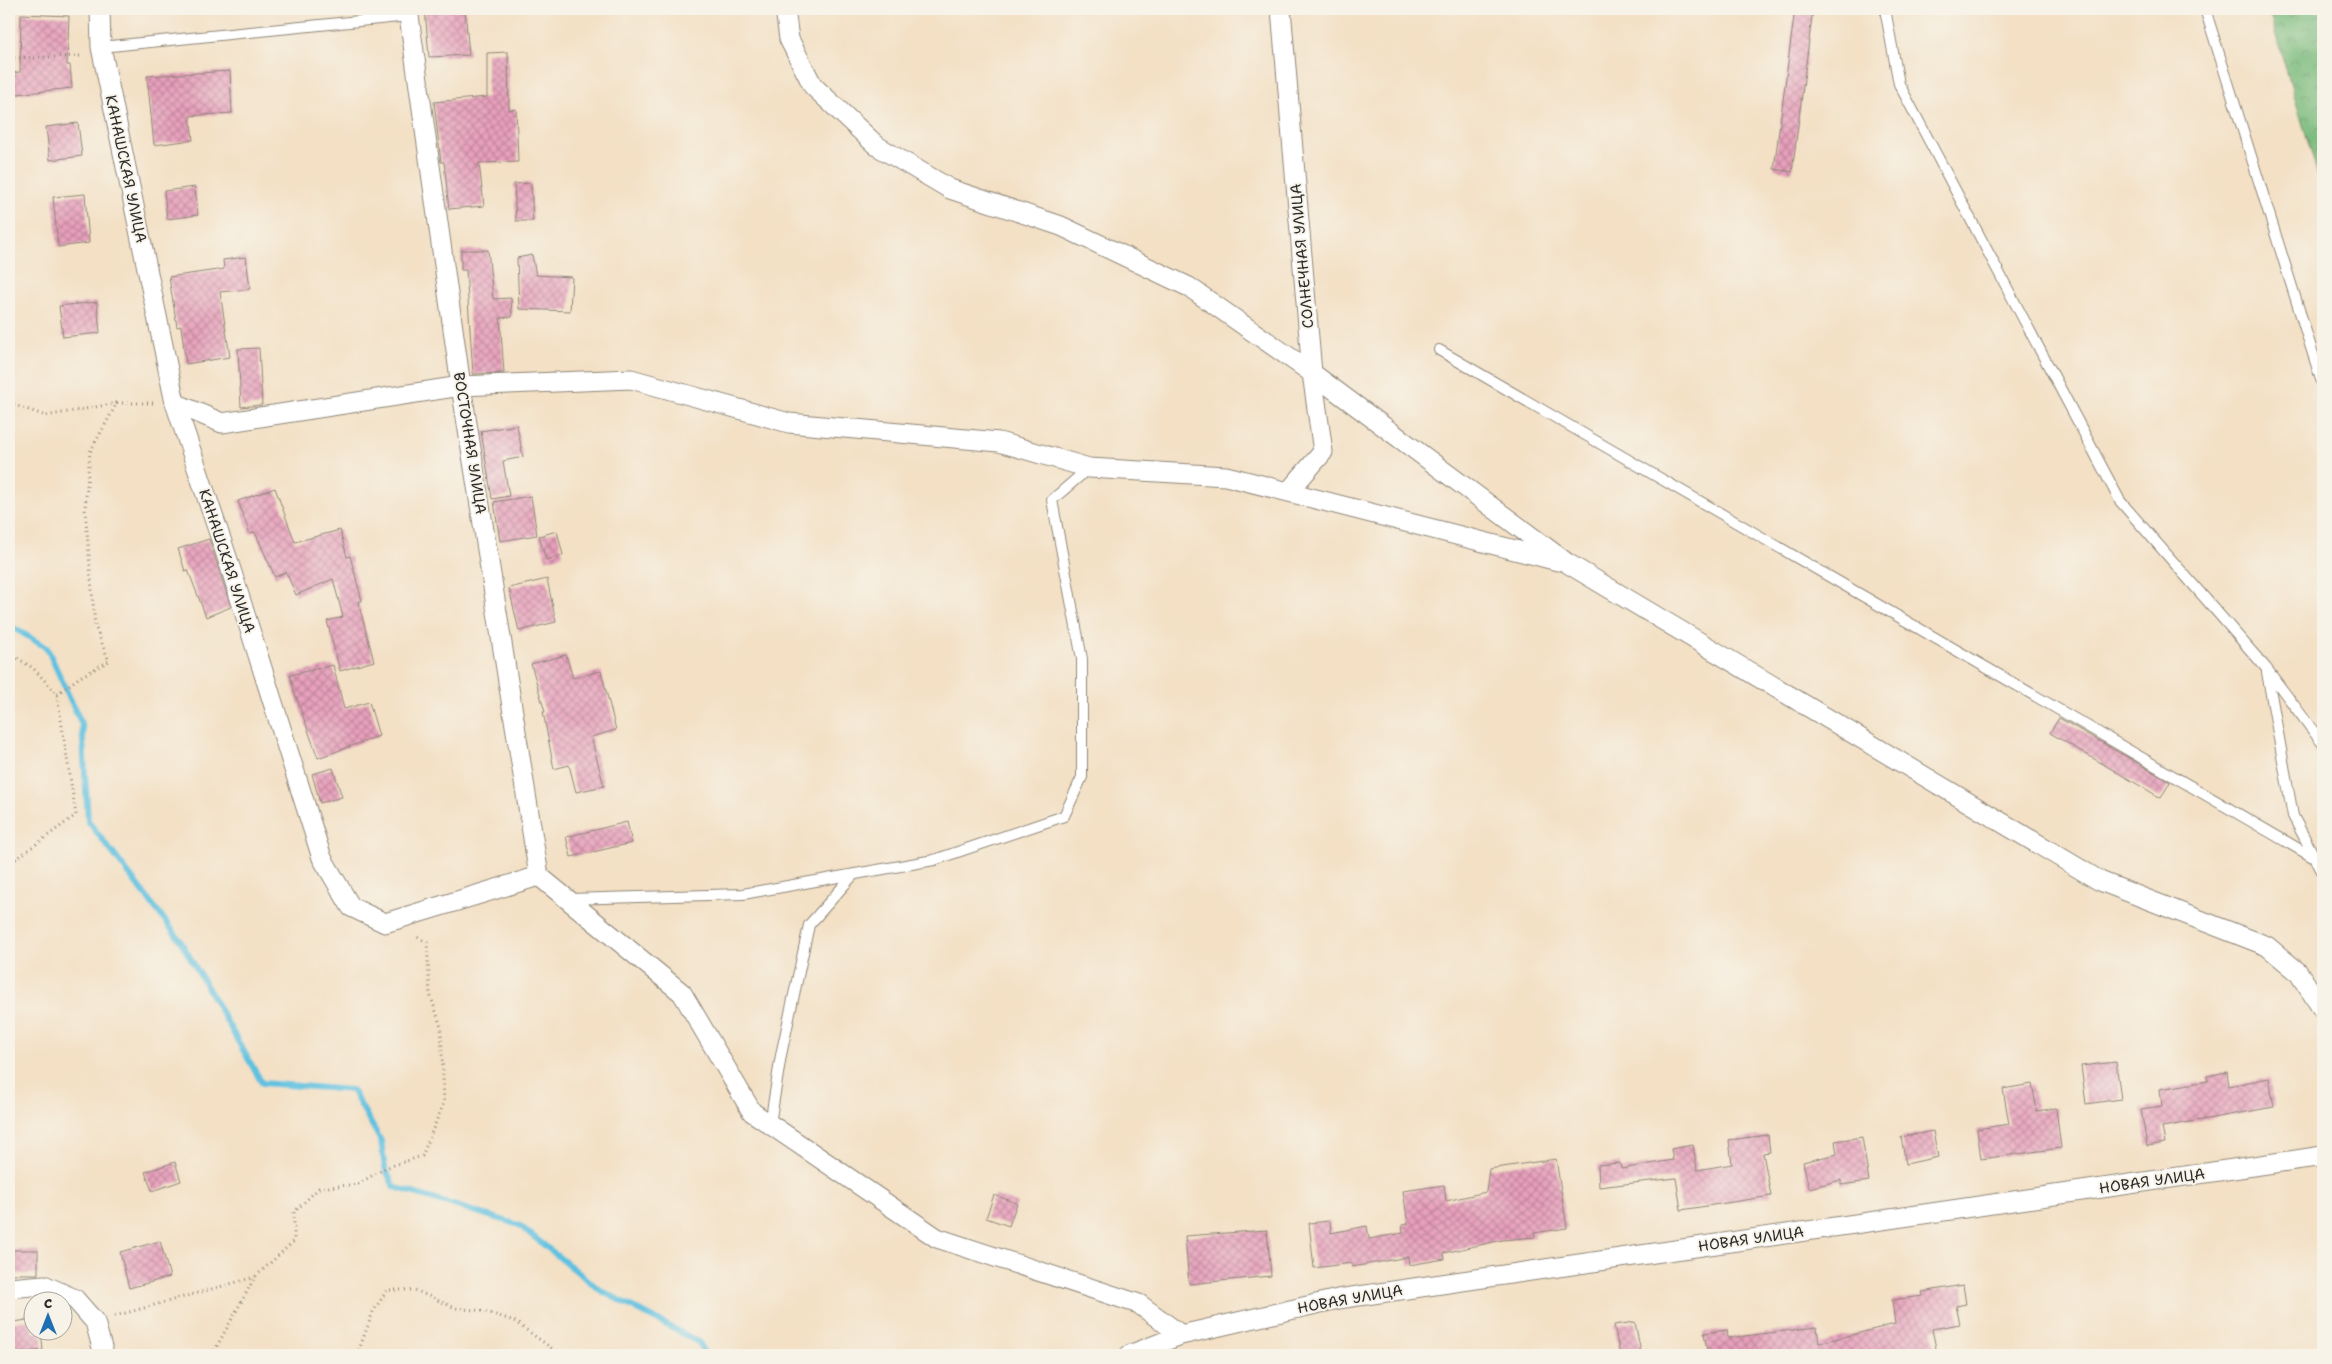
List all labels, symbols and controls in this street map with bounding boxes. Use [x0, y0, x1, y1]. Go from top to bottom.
street label: КАНАШСКАЯ УЛИЦА [101, 93, 151, 245]
street label: СОЛНЕЧНАЯ УЛИЦА [1286, 183, 1318, 329]
street label: ВОСТОЧНАЯ УЛИЦА [449, 371, 491, 516]
street label: КАНАШСКАЯ УЛИЦА [194, 486, 260, 636]
street label: НОВАЯ УЛИЦА [2098, 1164, 2206, 1198]
street label: НОВАЯ УЛИЦА [1697, 1222, 1805, 1256]
street label: НОВАЯ УЛИЦА [1296, 1280, 1404, 1318]
north arrow [22, 1292, 72, 1342]
text: С [44, 1294, 52, 1312]

